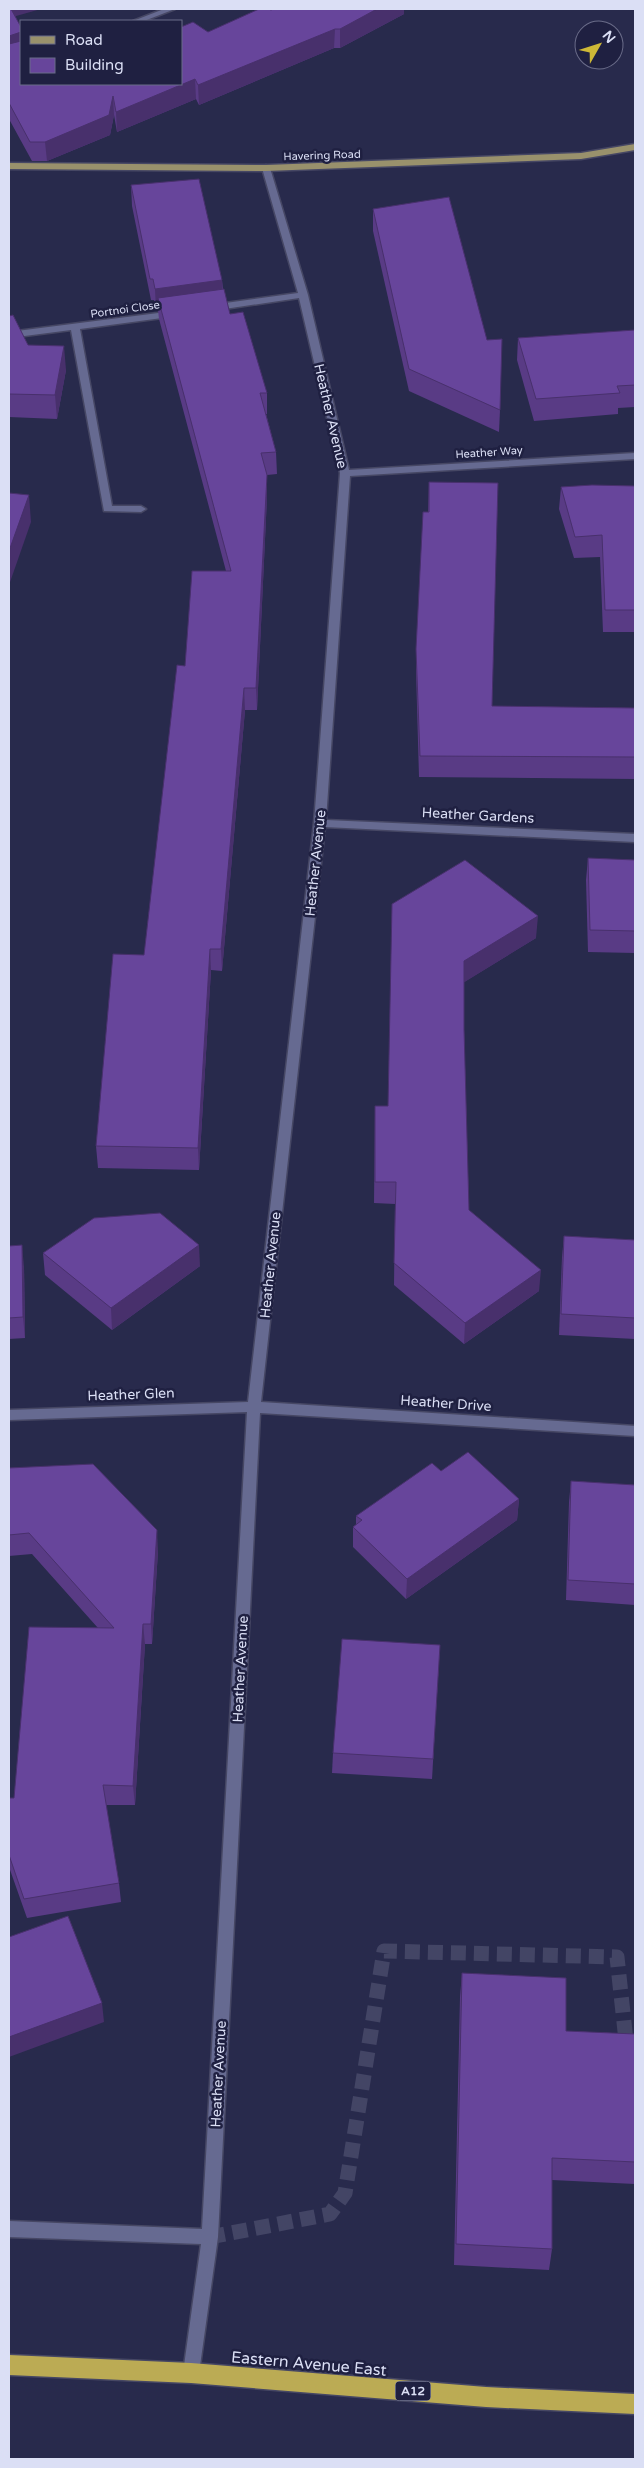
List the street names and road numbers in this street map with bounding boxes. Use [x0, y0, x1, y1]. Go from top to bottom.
street label: Havering Road [283, 148, 361, 163]
street label: Portnoi Close [90, 298, 161, 321]
street label: Heather Avenue [310, 362, 351, 470]
street label: Heather Way [455, 444, 523, 461]
street label: Heather Gardens [421, 804, 535, 827]
street label: Heather Avenue [301, 809, 330, 917]
street label: Heather Avenue [256, 1211, 285, 1319]
street label: Heather Glen [87, 1384, 175, 1405]
street label: Heather Drive [400, 1392, 492, 1415]
street label: Heather Avenue [229, 1615, 252, 1723]
street label: Heather Avenue [207, 2020, 230, 2128]
street label: Eastern Avenue East [230, 2347, 388, 2381]
road number: A12 [396, 2382, 430, 2400]

